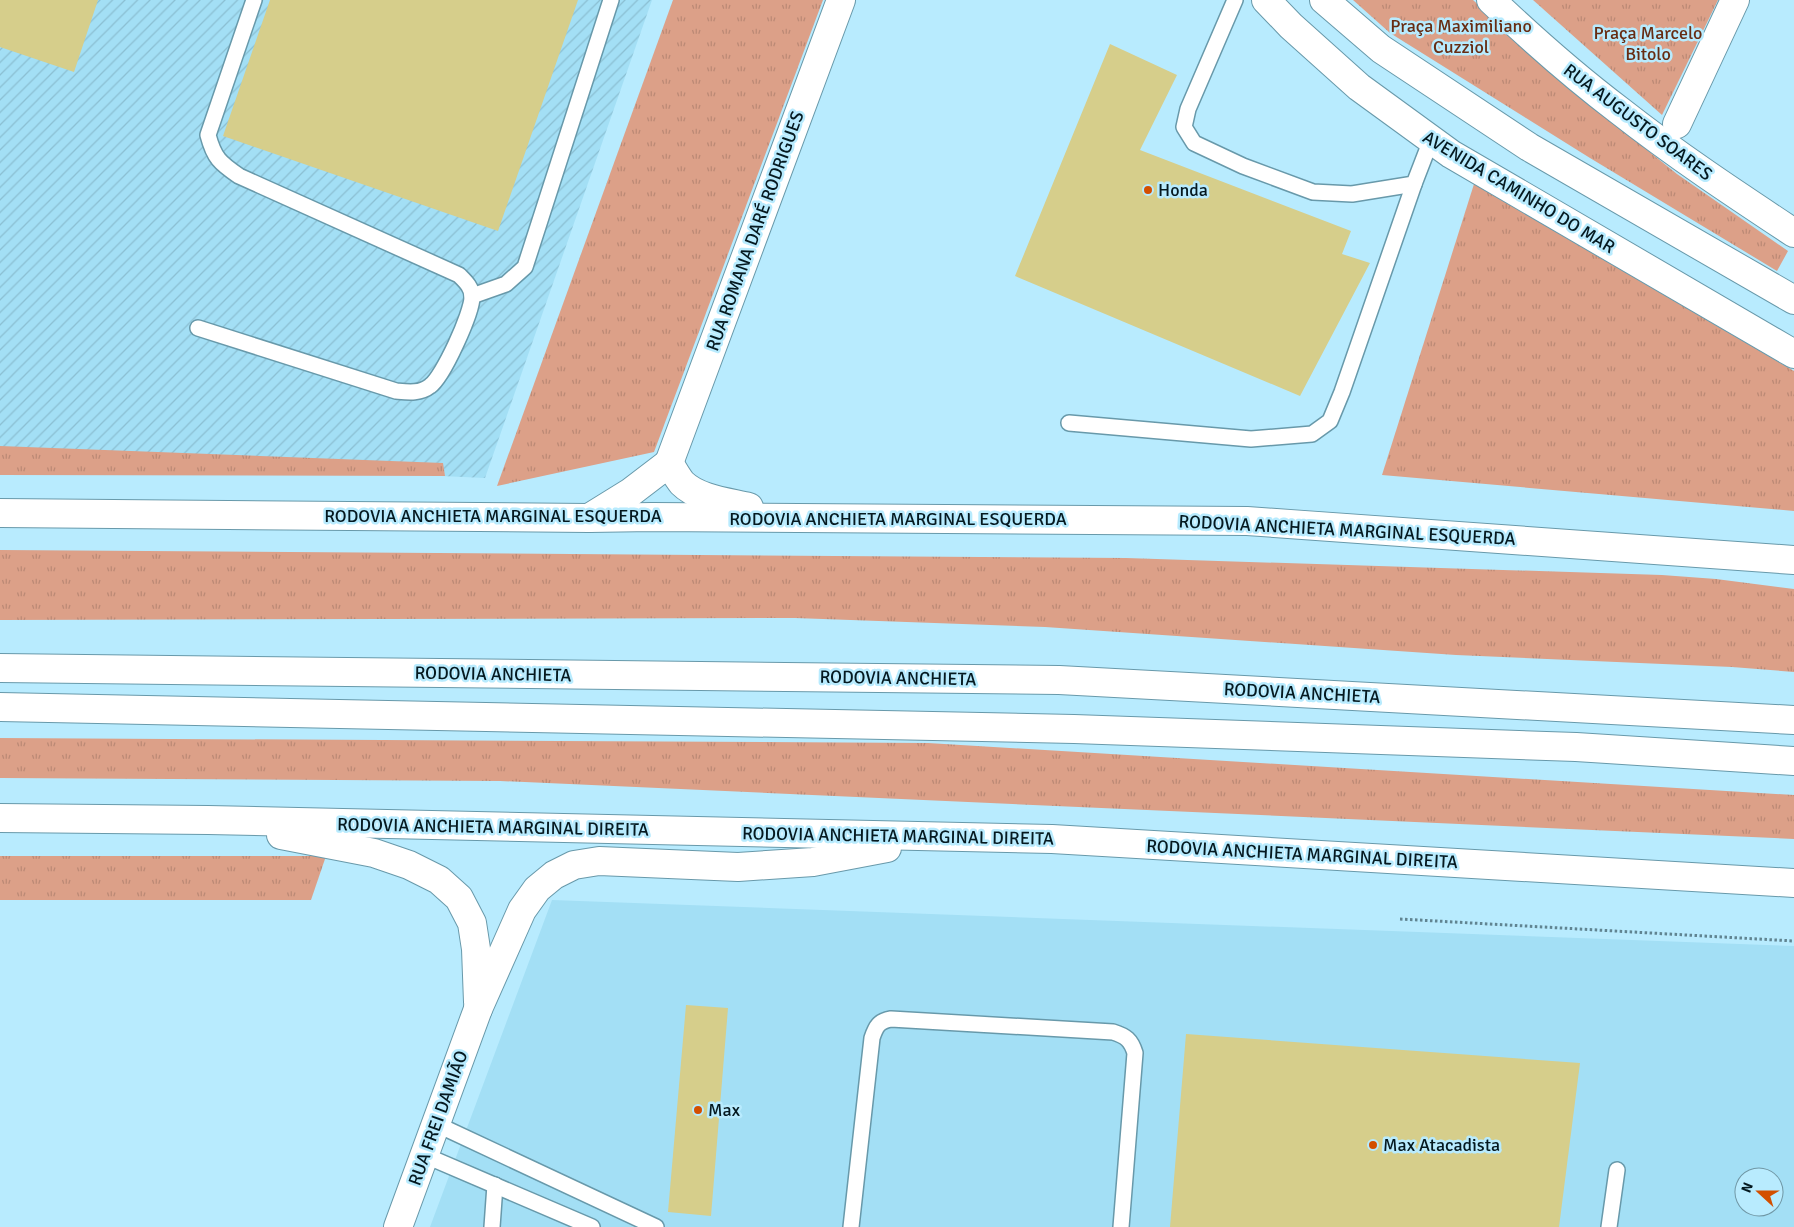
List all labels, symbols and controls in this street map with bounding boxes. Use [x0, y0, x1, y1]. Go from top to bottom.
park label: Praça Maximiliano Cuzziol [1390, 15, 1532, 58]
park label: Praça Marcelo Bitolo [1594, 22, 1702, 65]
street label: RUA AUGUSTO SOARES [1559, 59, 1717, 185]
street label: RUA ROMANA DARÉ RODRIGUES [701, 108, 809, 354]
street label: AVENIDA CAMINHO DO MAR [1419, 126, 1619, 258]
place label: Honda [1158, 179, 1208, 201]
marker: Honda [1142, 184, 1154, 196]
street label: RODOVIA ANCHIETA MARGINAL ESQUERDA [324, 505, 662, 527]
street label: RODOVIA ANCHIETA MARGINAL ESQUERDA [729, 508, 1067, 530]
street label: RODOVIA ANCHIETA MARGINAL ESQUERDA [1178, 510, 1516, 550]
street label: RODOVIA ANCHIETA [414, 662, 572, 686]
street label: RODOVIA ANCHIETA [819, 666, 977, 690]
street label: RODOVIA ANCHIETA [1223, 678, 1381, 708]
street label: RODOVIA ANCHIETA MARGINAL DIREITA [337, 813, 649, 841]
street label: RODOVIA ANCHIETA MARGINAL DIREITA [742, 822, 1054, 850]
street label: RODOVIA ANCHIETA MARGINAL DIREITA [1146, 835, 1458, 873]
street label: RUA FREI DAMIÃO [403, 1048, 473, 1188]
place label: Max [708, 1099, 741, 1121]
marker: Max [692, 1104, 704, 1116]
place label: Max Atacadista [1383, 1134, 1500, 1156]
marker: Max Atacadista [1367, 1139, 1379, 1151]
north arrow [1734, 1167, 1784, 1217]
text: N [1738, 1180, 1757, 1195]

